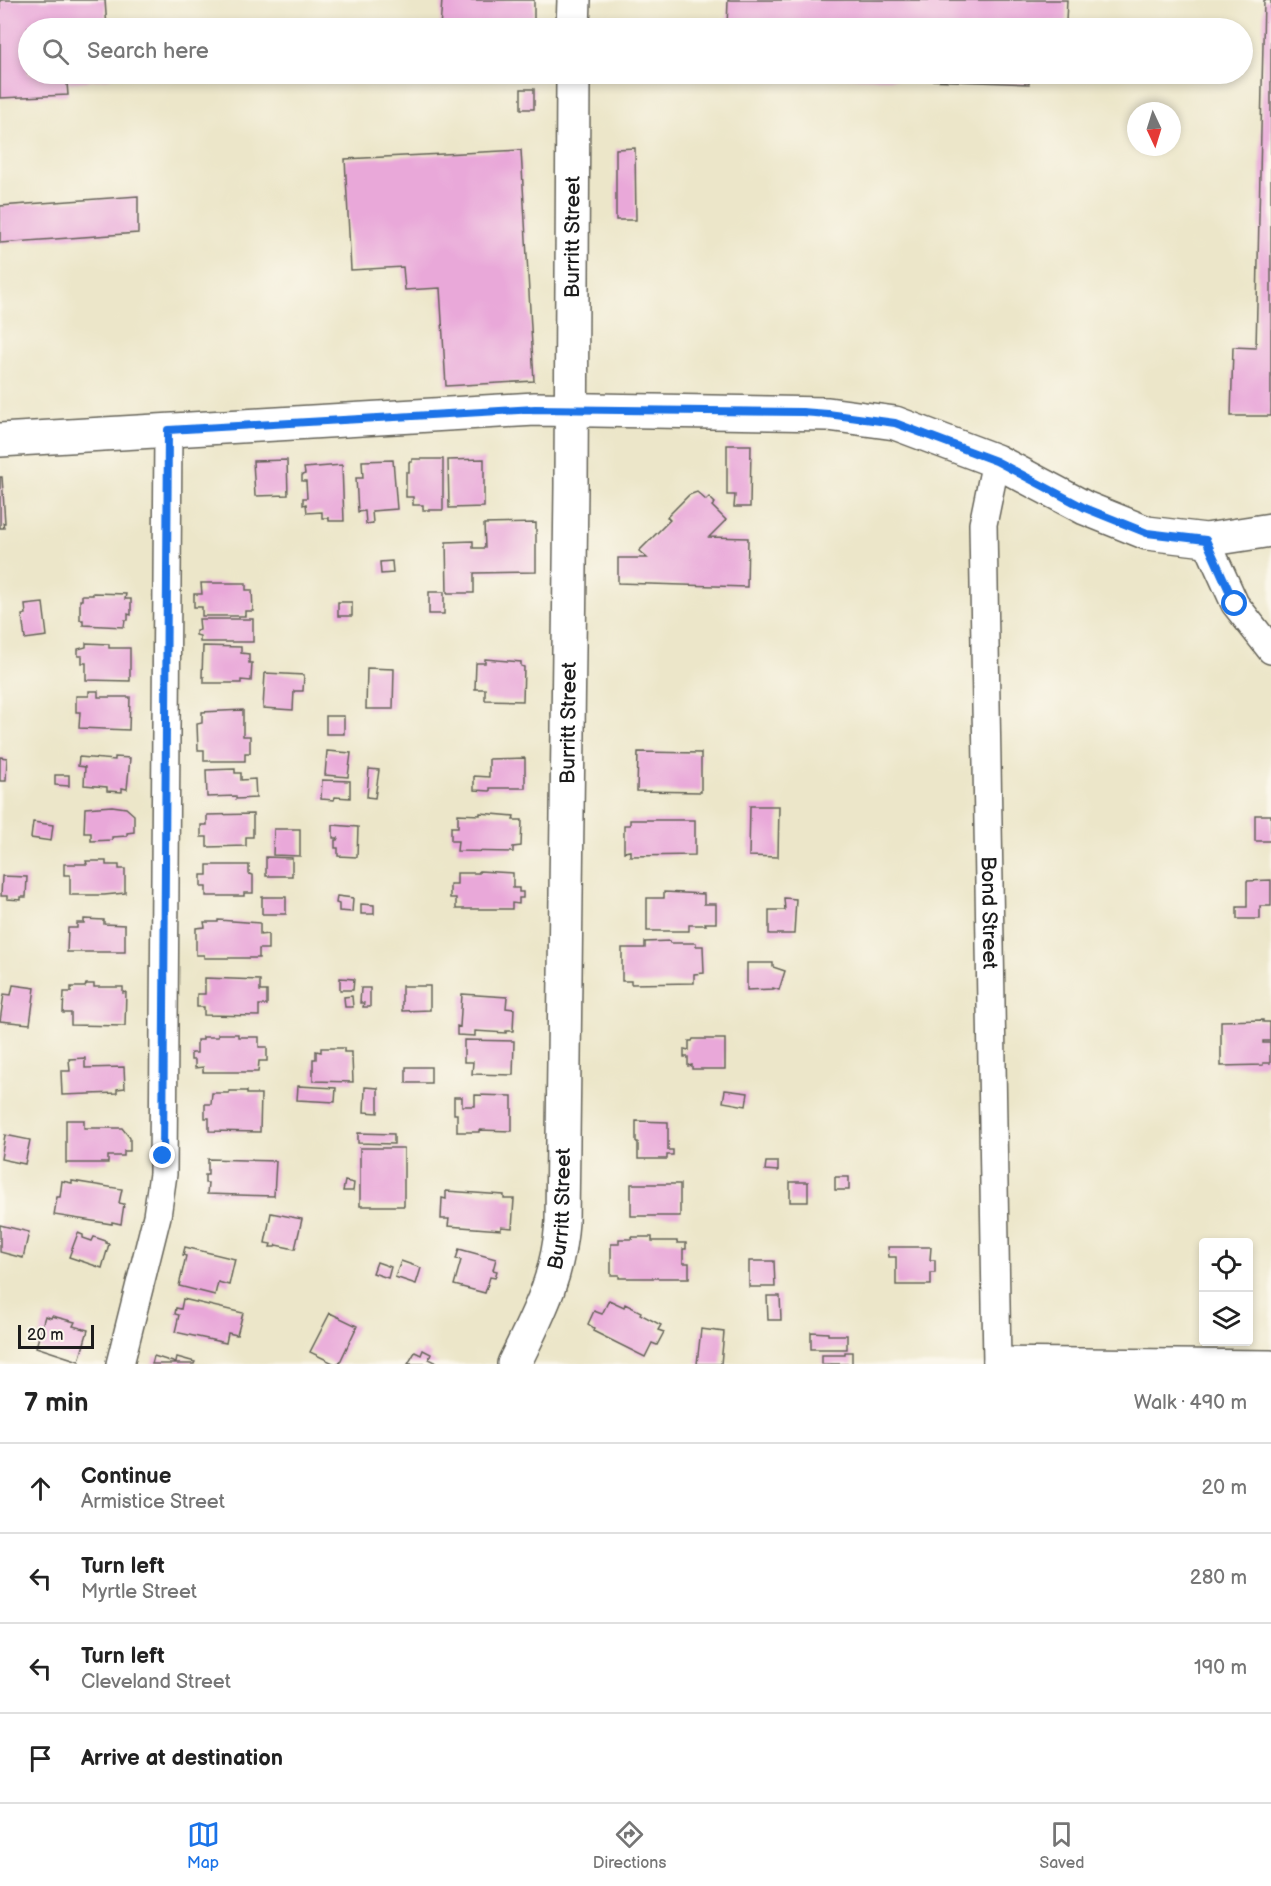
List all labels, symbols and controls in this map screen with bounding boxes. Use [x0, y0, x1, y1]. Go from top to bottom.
search box [18, 18, 1253, 84]
icon: search [39, 35, 72, 68]
text: Search here [87, 38, 209, 65]
north arrow [1127, 102, 1181, 156]
street label: Burritt Street [559, 175, 585, 298]
route start [1221, 590, 1247, 616]
street label: Burritt Street [555, 661, 581, 784]
street label: Bond Street [976, 856, 1003, 970]
route end [149, 1142, 175, 1168]
street label: Burritt Street [542, 1147, 575, 1272]
map controls [1199, 1238, 1253, 1346]
button: locate [1199, 1238, 1253, 1292]
button: layers [1199, 1292, 1253, 1346]
scale bar [18, 1322, 94, 1350]
text: 20 m [27, 1326, 63, 1345]
text: 7 min [24, 1388, 88, 1419]
text: Walk · 490 m [1134, 1391, 1247, 1415]
text: Continue [81, 1463, 171, 1490]
icon: ahead [24, 1472, 57, 1505]
text: 20 m [1202, 1476, 1247, 1500]
text: Armistice Street [81, 1490, 225, 1514]
text: Turn left [81, 1553, 165, 1580]
icon: left [24, 1562, 57, 1595]
text: 280 m [1190, 1566, 1247, 1590]
text: Myrtle Street [81, 1580, 197, 1604]
text: Turn left [81, 1643, 165, 1670]
icon: left [24, 1652, 57, 1685]
text: 190 m [1194, 1656, 1247, 1680]
text: Cleveland Street [81, 1670, 231, 1694]
icon: arrive [24, 1742, 57, 1775]
text: Arrive at destination [81, 1745, 283, 1772]
tab: Map [187, 1818, 220, 1873]
tab: Directions [593, 1818, 666, 1873]
tab: Saved [1039, 1818, 1084, 1873]

